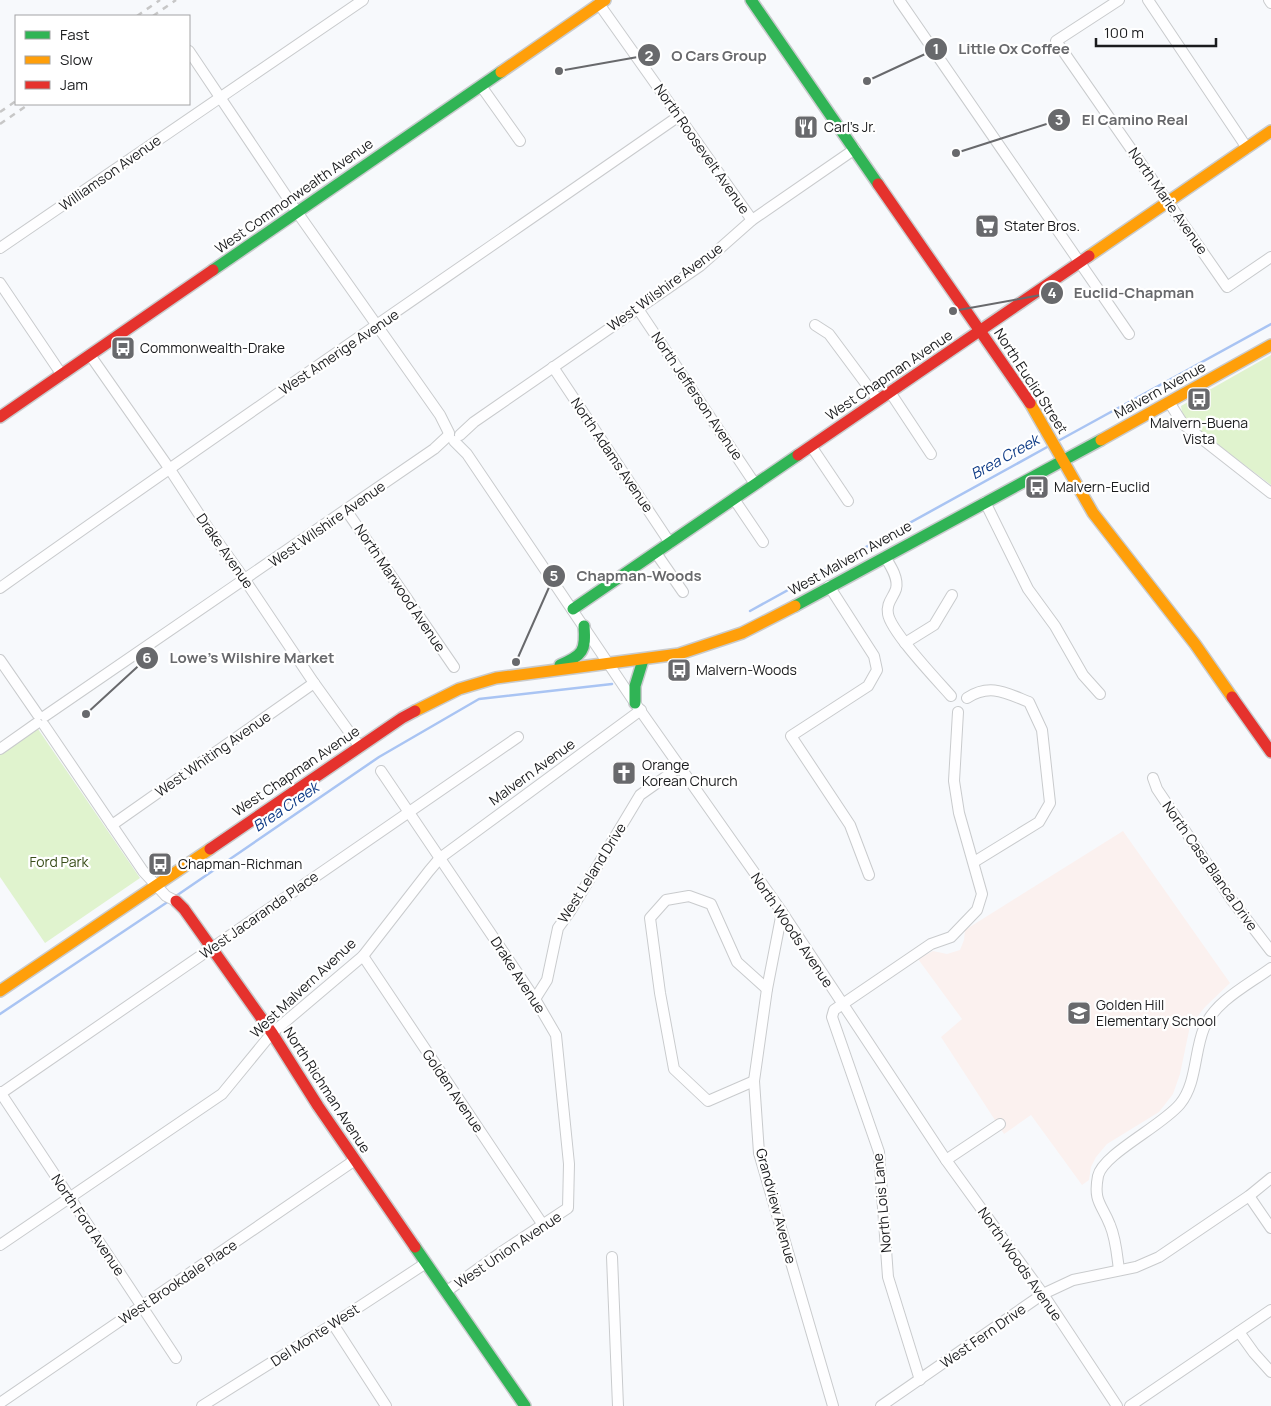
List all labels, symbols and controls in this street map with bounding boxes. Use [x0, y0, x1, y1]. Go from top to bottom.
legend [15, 15, 190, 105]
scale bar [1096, 15, 1216, 47]
text: 100 m [1104, 22, 1144, 43]
text: Fast [60, 24, 89, 45]
callout: Little Ox Coffee [923, 34, 1080, 64]
text: 1 [933, 38, 939, 59]
text: Little Ox Coffee [958, 38, 1070, 59]
callout: O Cars Group [637, 40, 777, 70]
text: 2 [645, 45, 654, 66]
text: O Cars Group [671, 45, 767, 66]
text: Slow [60, 49, 93, 70]
text: Jam [60, 74, 88, 95]
street label: North Roosevelt Avenue [650, 80, 755, 218]
callout: El Camino Real [1047, 105, 1198, 135]
text: 3 [1055, 109, 1063, 130]
text: El Camino Real [1082, 109, 1188, 130]
restaurant icon: Carl's Jr. [793, 114, 819, 140]
place label: Carl's Jr. [824, 117, 876, 136]
street label: Williamson Avenue [55, 130, 164, 215]
street label: West Commonwealth Avenue [211, 134, 377, 258]
street label: North Marie Avenue [1124, 143, 1212, 258]
supermarket icon: Stater Bros. [974, 213, 1000, 239]
place label: Stater Bros. [1004, 216, 1080, 235]
street label: West Wilshire Avenue [603, 238, 726, 335]
callout: Euclid-Chapman [1039, 278, 1205, 308]
text: 4 [1047, 282, 1057, 303]
text: Euclid-Chapman [1074, 282, 1194, 303]
street label: West Amerige Avenue [275, 304, 402, 399]
street label: North Euclid Street [990, 324, 1073, 437]
street label: West Chapman Avenue [822, 325, 956, 424]
street label: North Jefferson Avenue [647, 328, 747, 464]
bus stop icon: Commonwealth-Drake [110, 335, 136, 361]
place label: Commonwealth-Drake [140, 338, 285, 357]
street label: Malvern Avenue [1111, 357, 1209, 423]
bus stop icon: Malvern-Buena Vista [1186, 386, 1212, 412]
street label: North Adams Avenue [567, 394, 658, 516]
place label: Malvern-Buena Vista [1150, 413, 1248, 448]
water label: Brea Creek [967, 428, 1045, 484]
bus stop icon: Malvern-Euclid [1024, 474, 1050, 500]
street label: West Wilshire Avenue [265, 476, 389, 571]
place label: Malvern-Euclid [1054, 477, 1150, 496]
street label: Drake Avenue [192, 509, 258, 592]
street label: West Malvern Avenue [785, 516, 915, 599]
street label: North Marwood Avenue [351, 520, 450, 655]
callout: Chapman-Woods [542, 561, 712, 591]
text: 5 [550, 565, 559, 586]
text: Chapman-Woods [576, 565, 702, 586]
callout: Lowe's Wilshire Market [135, 643, 345, 673]
text: 6 [142, 647, 152, 668]
text: Lowe's Wilshire Market [169, 647, 335, 668]
bus stop icon: Malvern-Woods [666, 657, 692, 683]
place label: Malvern-Woods [696, 660, 797, 679]
street label: West Whiting Avenue [151, 706, 274, 801]
street label: West Chapman Avenue [229, 721, 363, 820]
street label: Malvern Avenue [485, 734, 579, 809]
place label: Orange Korean Church [642, 755, 738, 790]
church icon: Orange Korean Church [611, 760, 637, 786]
water label: Brea Creek [249, 775, 325, 836]
street label: North Casa Blanca Drive [1158, 797, 1262, 934]
street label: West Leland Drive [553, 819, 630, 926]
bus stop icon: Chapman-Richman [147, 851, 173, 877]
park label: Ford Park [29, 852, 90, 871]
place label: Chapman-Richman [178, 854, 302, 873]
street label: West Jacaranda Place [196, 866, 322, 963]
street label: North Woods Avenue [747, 869, 838, 991]
street label: Drake Avenue [487, 933, 550, 1017]
street label: West Malvern Avenue [246, 934, 360, 1042]
place label: Golden Hill Elementary School [1096, 995, 1216, 1030]
school or university icon: Golden Hill Elementary School [1066, 1000, 1092, 1026]
street label: North Richman Avenue [280, 1023, 375, 1156]
street label: Golden Avenue [418, 1045, 488, 1136]
street label: Grandview Avenue [752, 1146, 801, 1266]
street label: North Lois Lane [868, 1152, 895, 1254]
street label: North Ford Avenue [47, 1170, 129, 1279]
street label: North Woods Avenue [974, 1203, 1067, 1324]
street label: West Union Avenue [451, 1207, 565, 1292]
street label: West Brookdale Place [115, 1235, 240, 1328]
street label: Del Monte West [267, 1299, 363, 1370]
street label: West Fern Drive [936, 1299, 1029, 1372]

